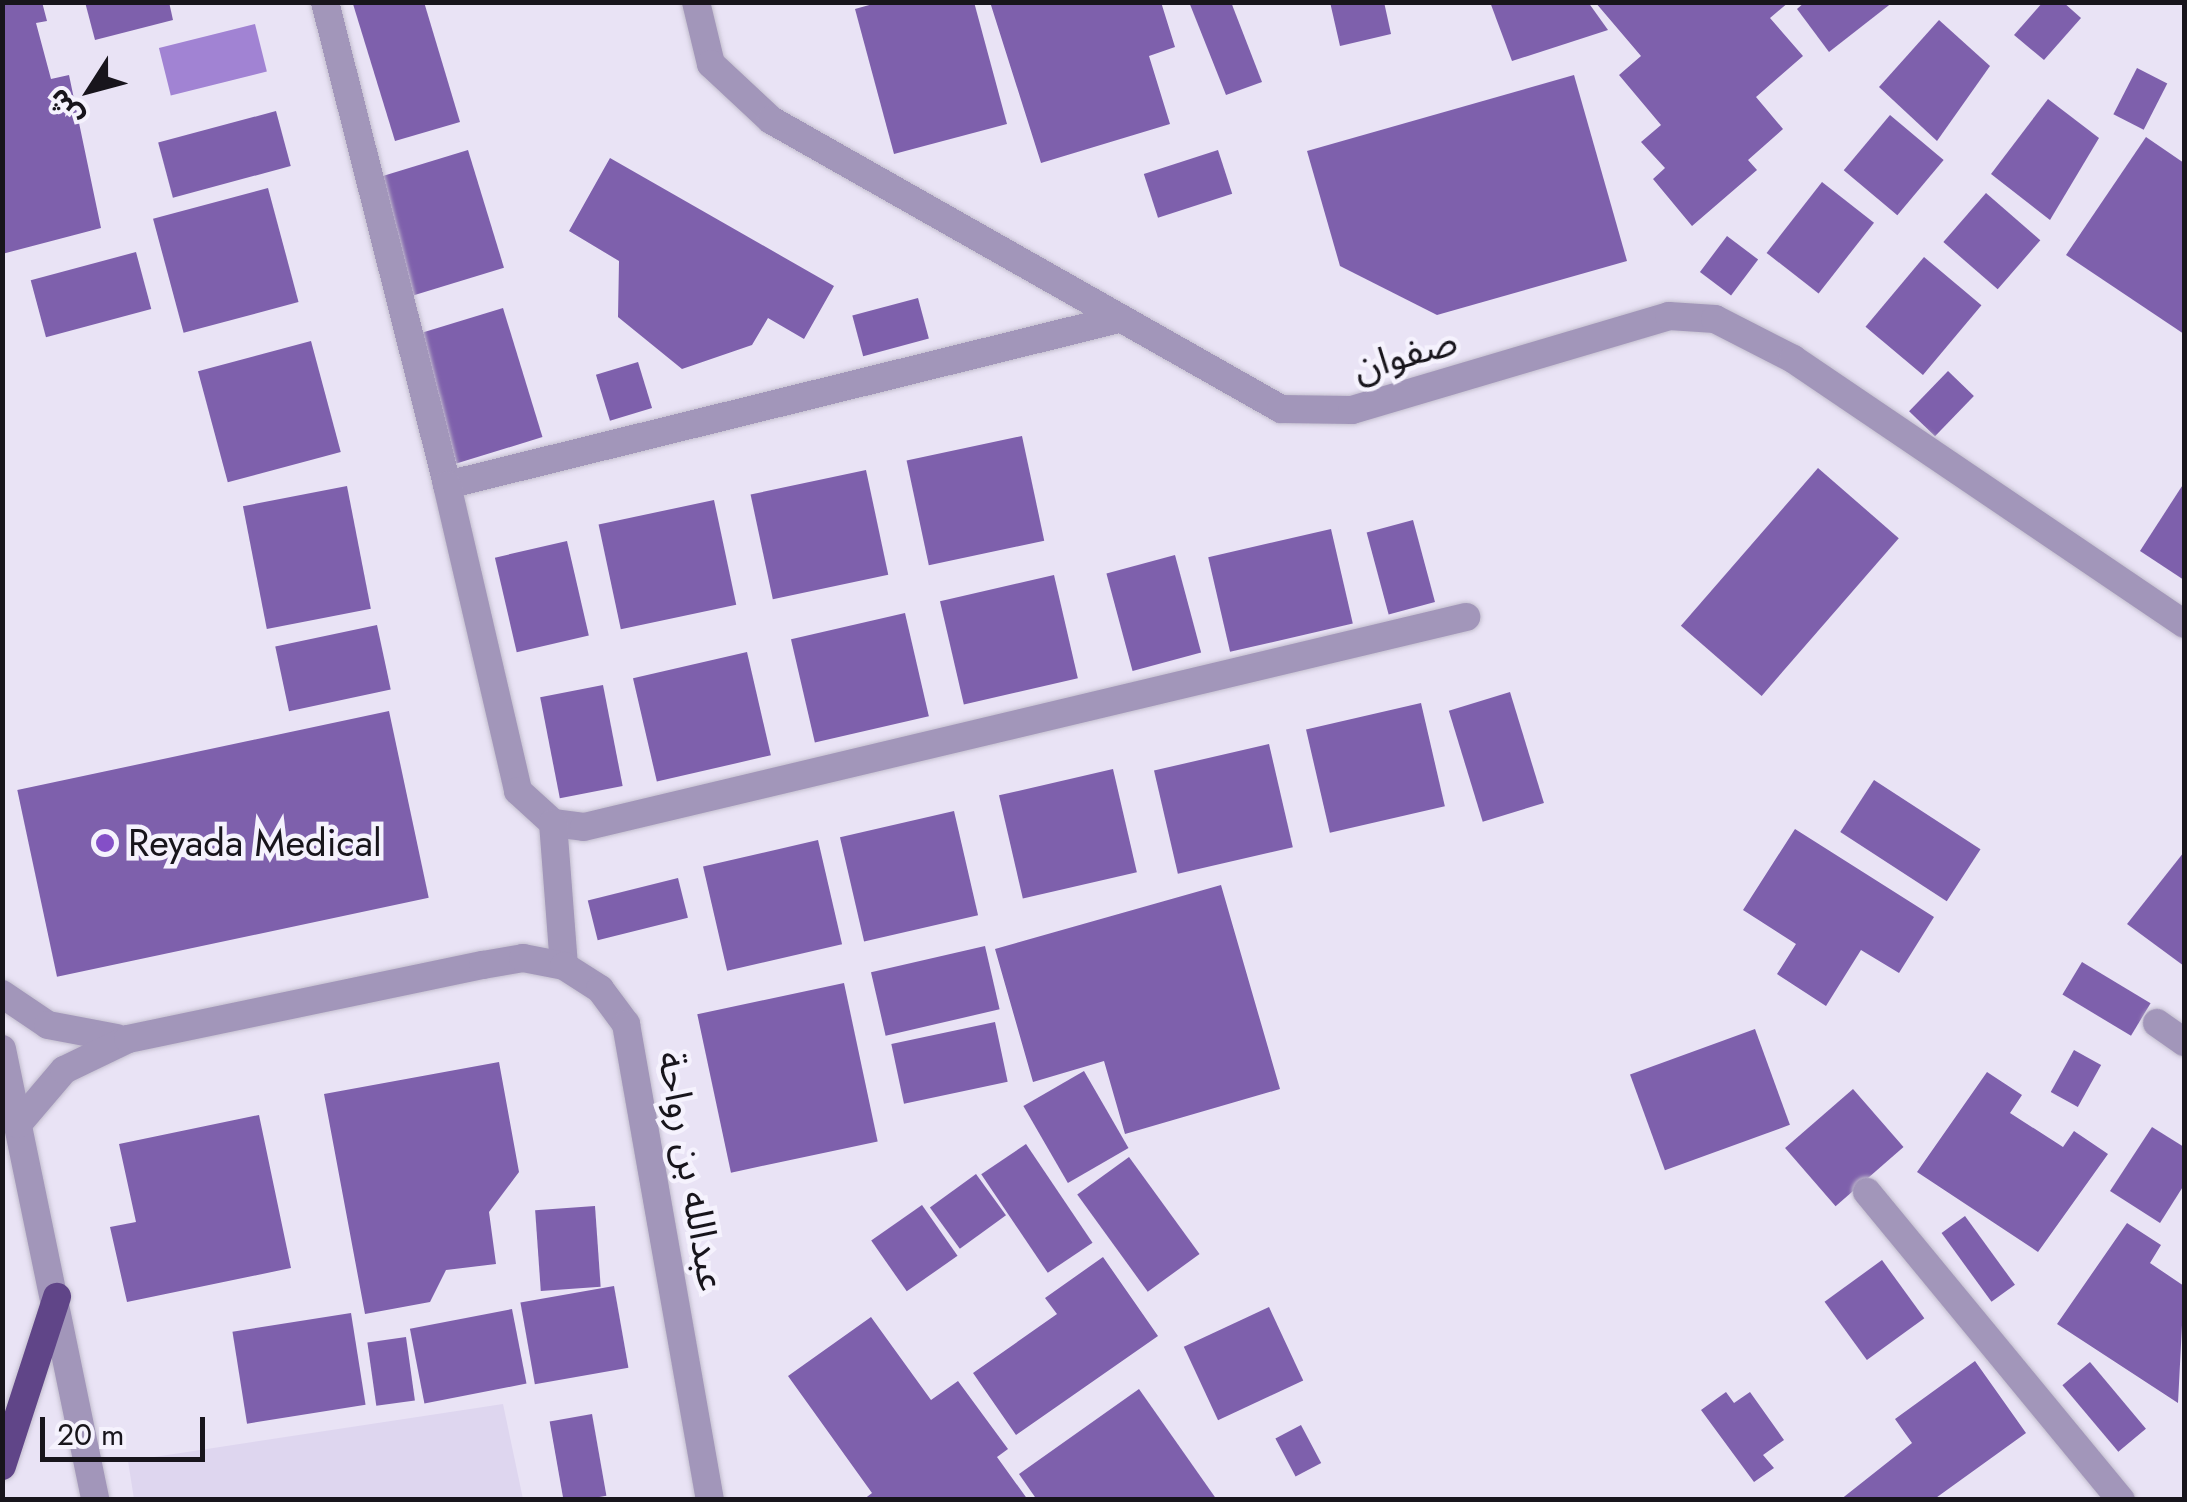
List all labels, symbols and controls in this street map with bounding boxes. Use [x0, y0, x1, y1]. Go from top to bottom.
north arrow [40, 40, 140, 140]
text: ش [37, 80, 93, 136]
street label: صفوان [1348, 317, 1462, 391]
place label: Reyada Medical [128, 820, 382, 866]
marker: Reyada Medical [92, 830, 118, 856]
street label: عبدالله بن رواحة [648, 1048, 736, 1294]
scale bar [45, 1397, 210, 1459]
text: 20 m [57, 1413, 124, 1456]

